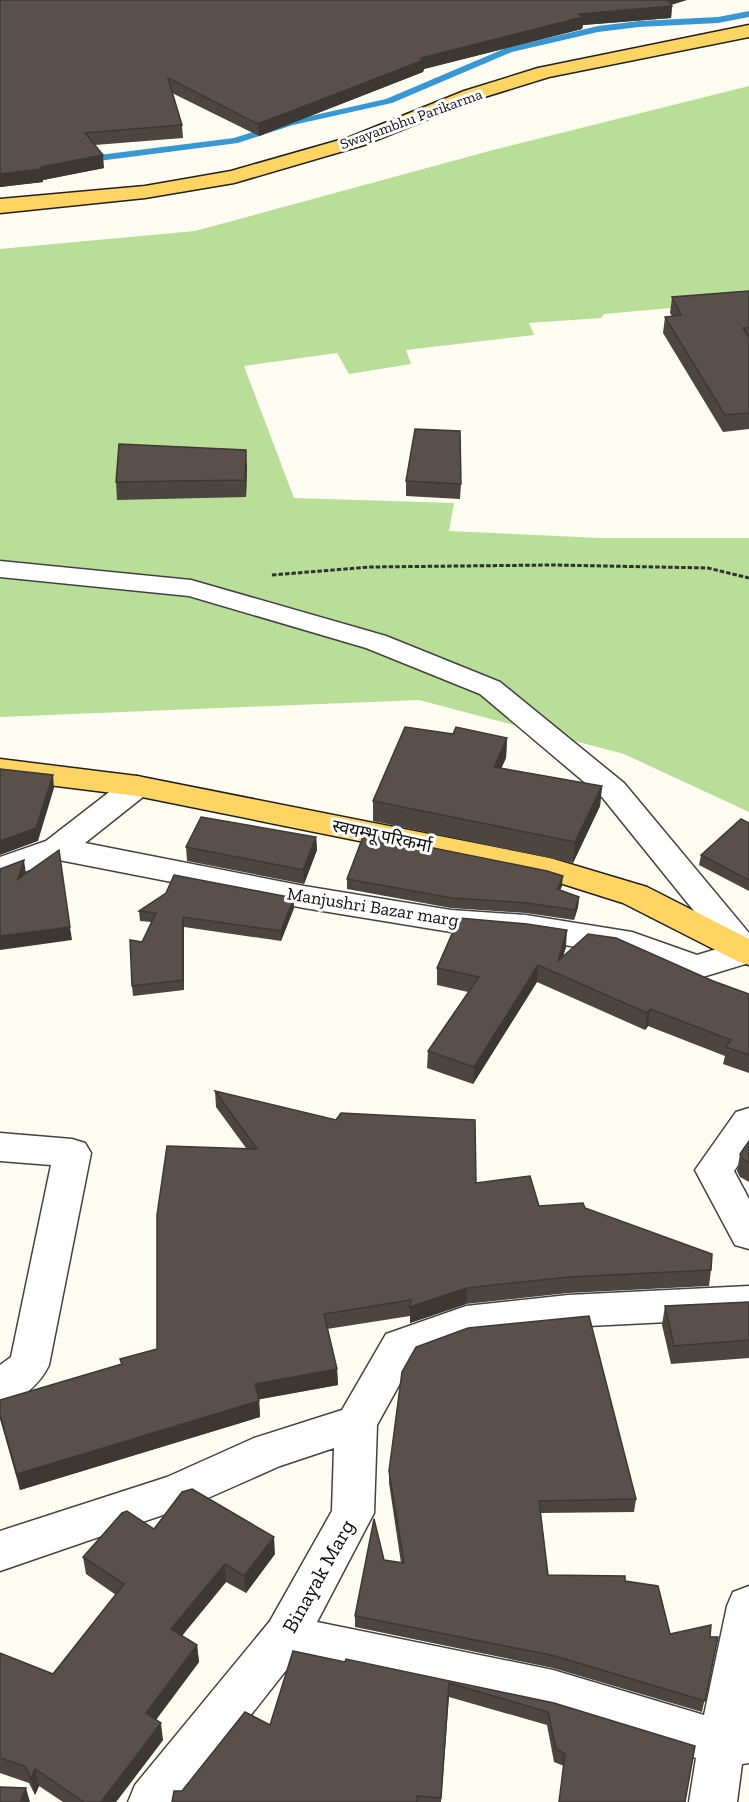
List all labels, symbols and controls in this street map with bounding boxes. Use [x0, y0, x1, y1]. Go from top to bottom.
street label: Swayambhu Parikarma [337, 85, 485, 153]
street label: स्वयम्भू परिकर्मा [330, 815, 435, 858]
street label: Manjushri Bazar marg [286, 883, 461, 931]
street label: Binayak Marg [277, 1515, 360, 1637]

